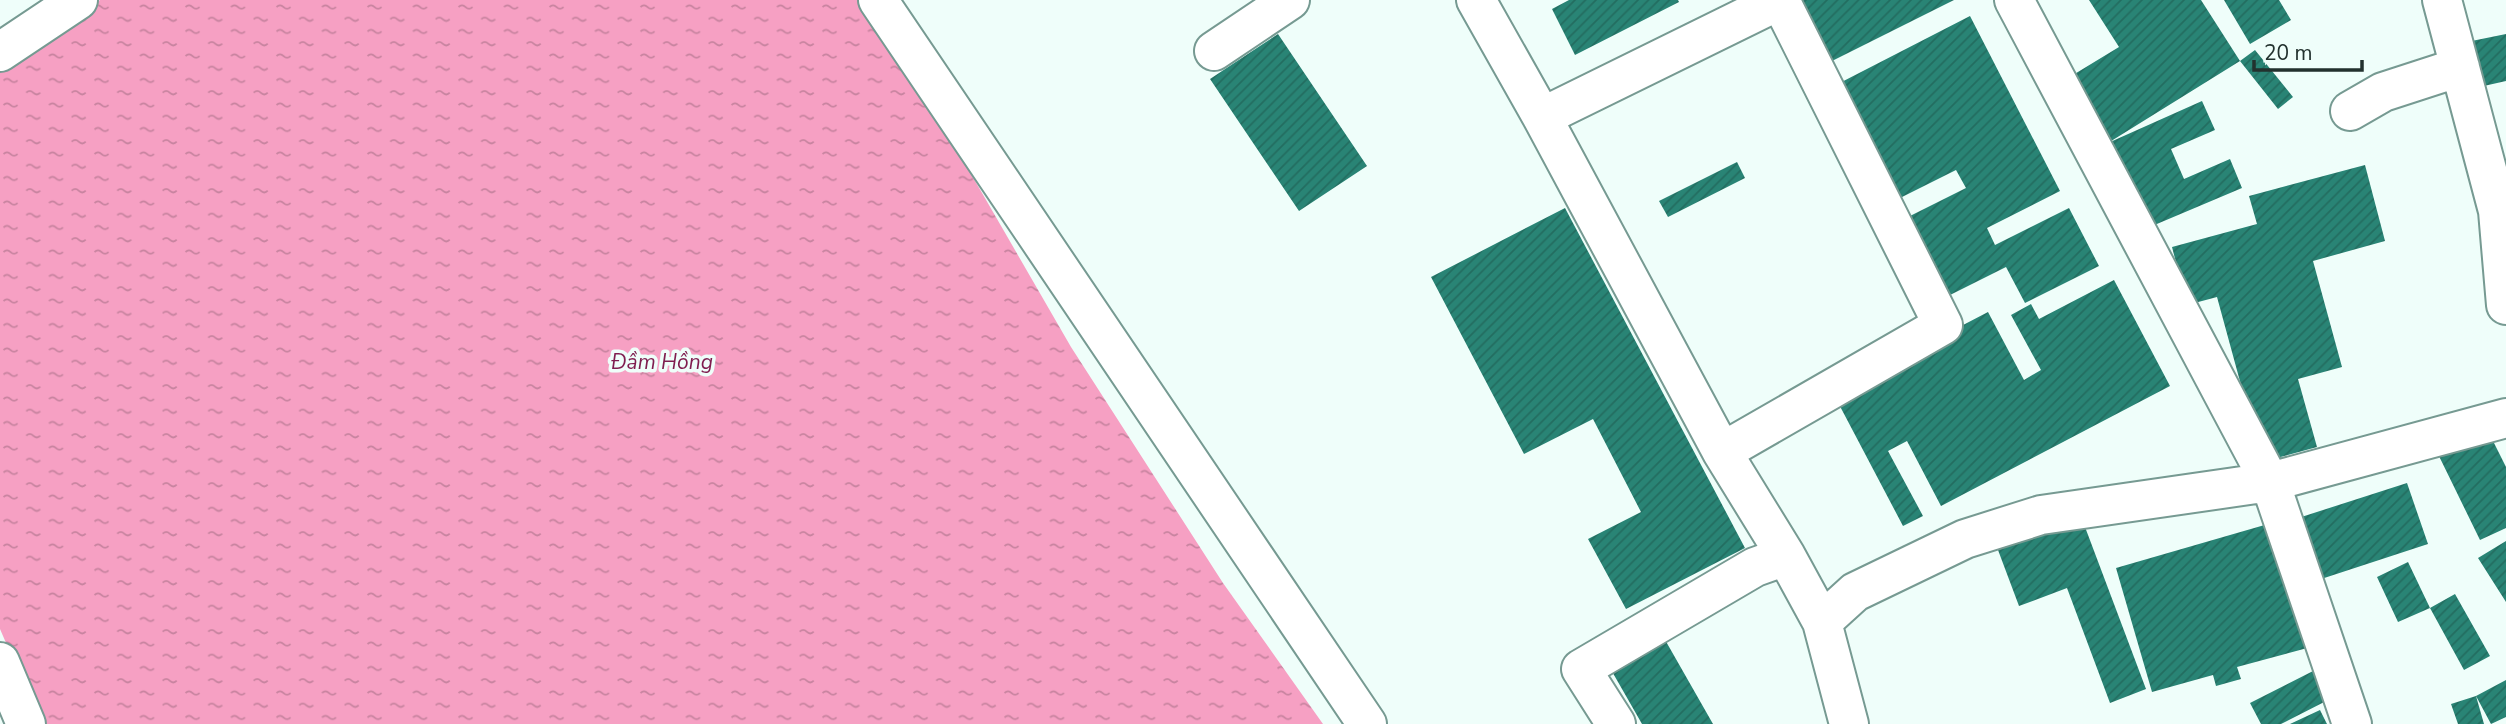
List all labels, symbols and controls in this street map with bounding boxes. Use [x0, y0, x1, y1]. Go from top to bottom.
scale bar [2254, 28, 2362, 72]
text: 20 m [2264, 39, 2313, 67]
water label: Đầm Hồng [611, 348, 713, 376]

